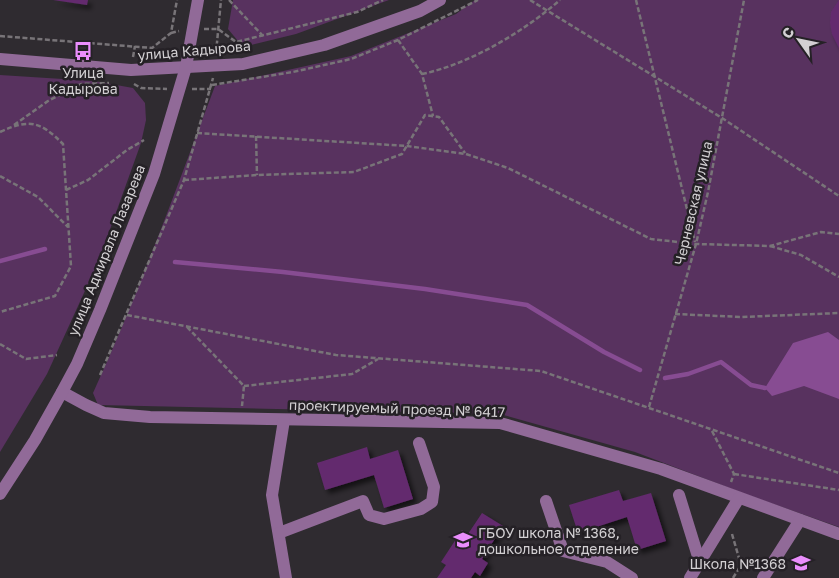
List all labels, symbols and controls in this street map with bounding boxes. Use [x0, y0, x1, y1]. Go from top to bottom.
north arrow [774, 15, 824, 65]
text: С [778, 24, 798, 41]
street label: улица Кадырова [137, 37, 251, 63]
bus stop icon: Улица Кадырова [72, 40, 94, 62]
place label: Улица Кадырова [48, 64, 118, 97]
street label: Черневская улица [670, 139, 716, 267]
street label: улица Адмирала Лазарева [64, 162, 148, 338]
street label: проектируемый проезд № 6417 [289, 396, 505, 420]
place label: ГБОУ школа № 1368, дошкольное отделение [478, 524, 639, 557]
school or university icon: ГБОУ школа № 1368, дошкольное отделение [452, 529, 474, 551]
school or university icon: Школа №1368 [790, 552, 812, 574]
place label: Школа №1368 [689, 555, 786, 572]

